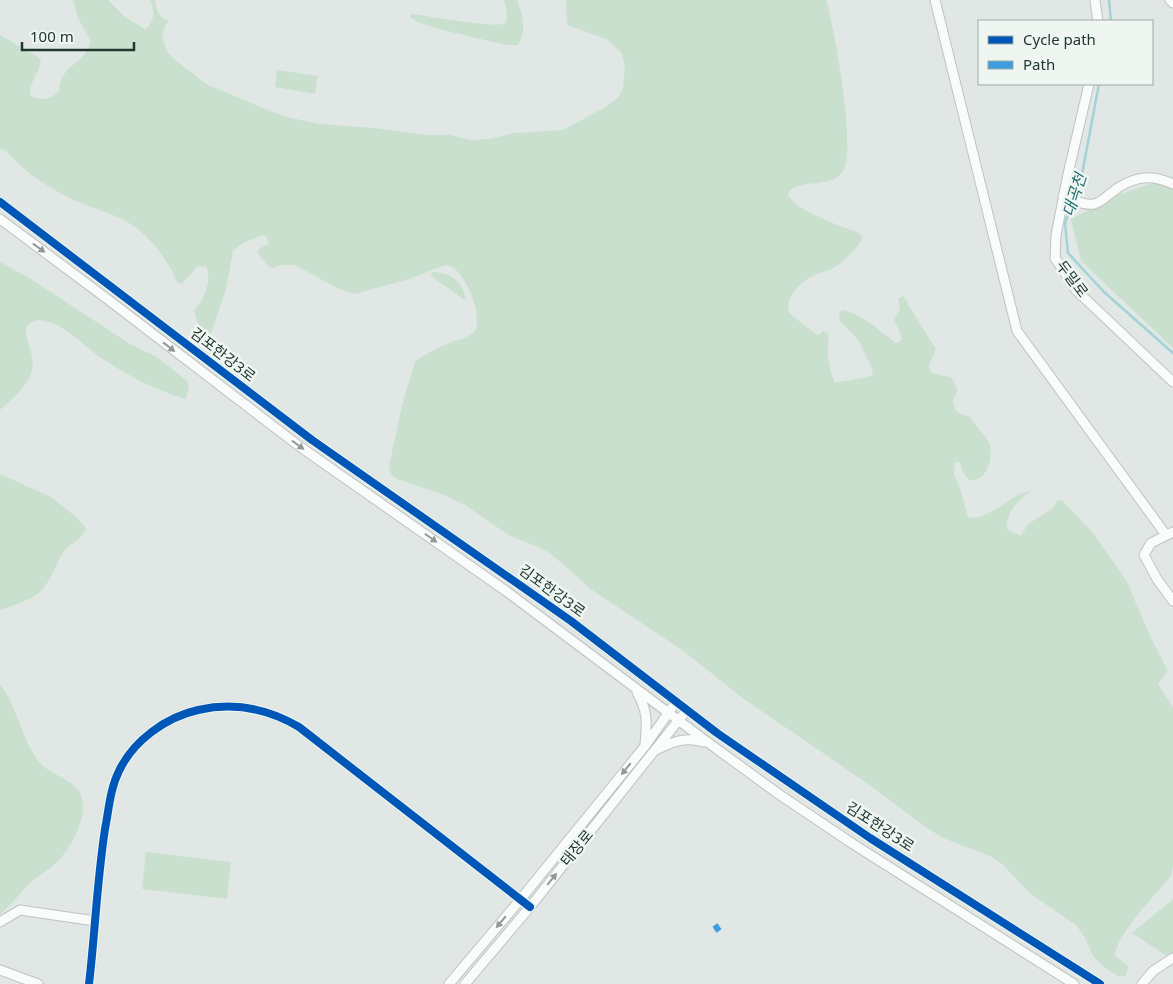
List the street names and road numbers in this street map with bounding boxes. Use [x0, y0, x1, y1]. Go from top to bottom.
street label: 두밀로 [1052, 256, 1093, 301]
street label: 김포한강3로 [187, 322, 260, 386]
street label: 김포한강3로 [515, 559, 590, 621]
street label: 김포한강3로 [843, 797, 919, 856]
street label: 태장로 [555, 825, 597, 870]

